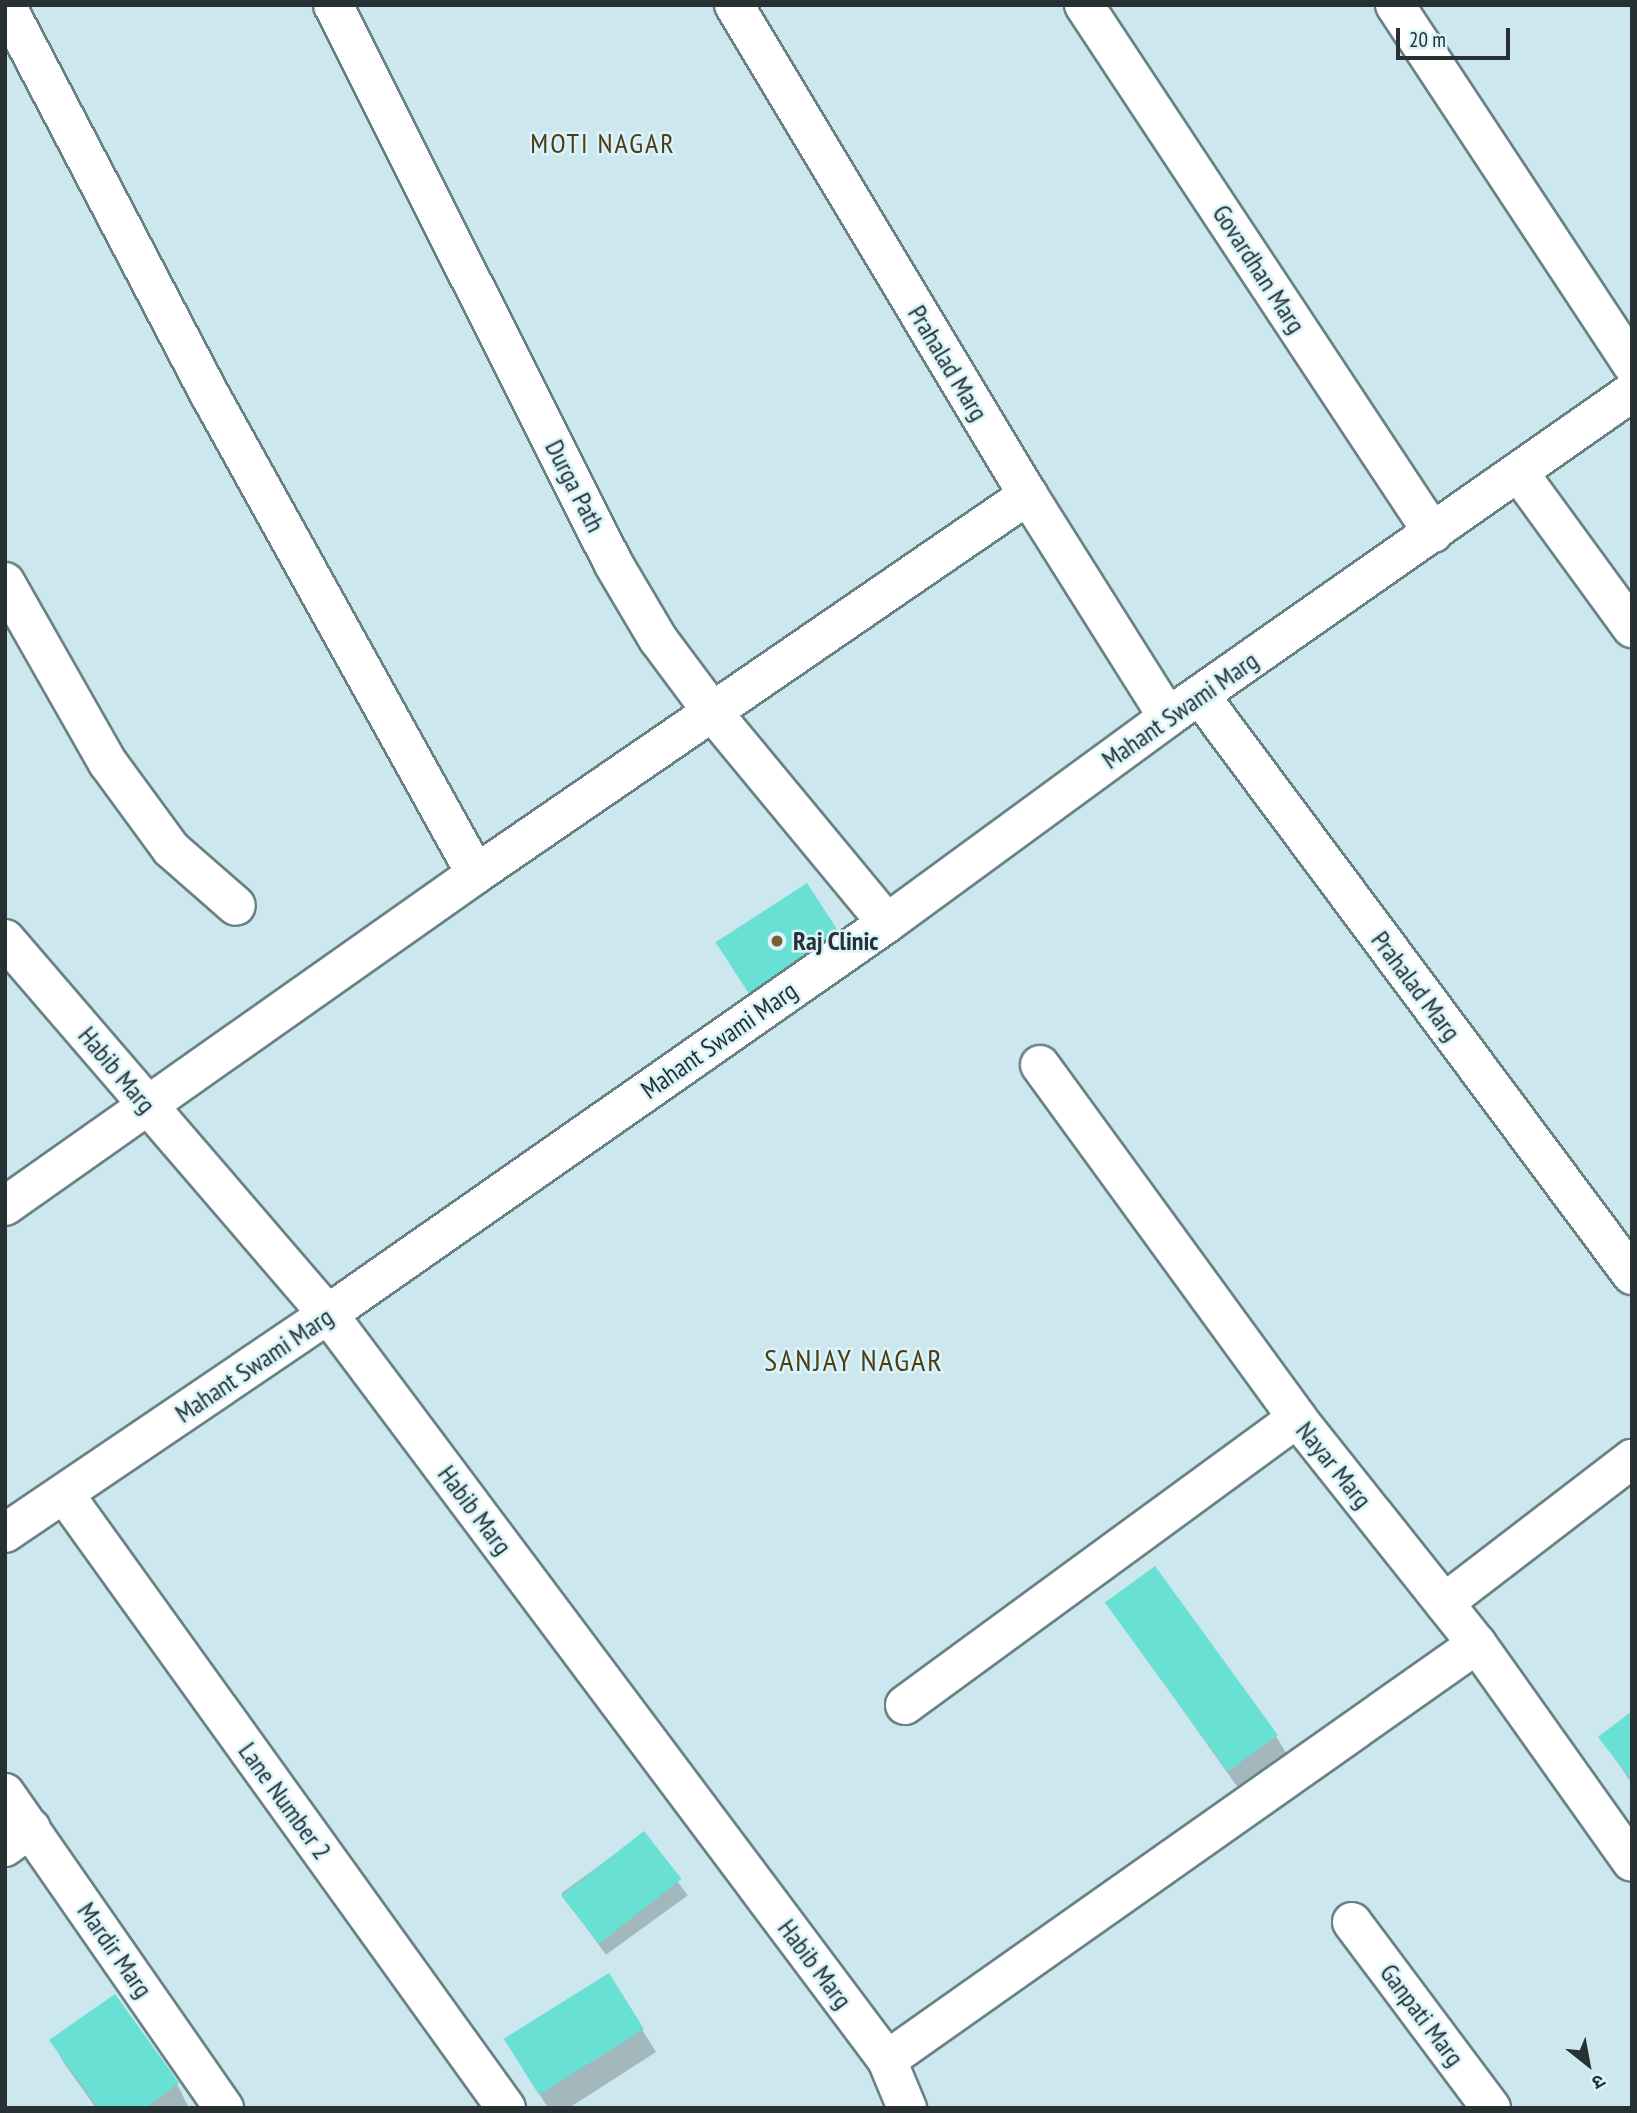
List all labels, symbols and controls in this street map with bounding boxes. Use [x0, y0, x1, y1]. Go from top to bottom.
scale bar [1399, 14, 1513, 58]
text: 20 m [1409, 26, 1446, 53]
district label: MOTI NAGAR [532, 126, 674, 160]
street label: Govardhan Marg [1206, 199, 1312, 339]
street label: Prahalad Marg [901, 300, 995, 426]
street label: Durga Path [539, 435, 611, 537]
street label: Mahant Swami Marg [1096, 645, 1264, 775]
place label: Raj Clinic [793, 925, 879, 957]
street label: Prahalad Marg [1365, 925, 1467, 1047]
marker: Raj Clinic [767, 931, 787, 951]
street label: Mahant Swami Marg [635, 975, 803, 1105]
street label: Habib Marg [72, 1020, 162, 1120]
street label: Mahant Swami Marg [169, 1301, 339, 1429]
district label: SANJAY NAGAR [766, 1342, 942, 1378]
street label: Nayar Marg [1290, 1415, 1378, 1515]
street label: Habib Marg [431, 1459, 519, 1561]
street label: Lane Number 2 [232, 1736, 338, 1866]
street label: Mardir Marg [71, 1896, 159, 2004]
street label: Habib Marg [771, 1913, 859, 2015]
street label: Ganpati Marg [1373, 1958, 1471, 2072]
north arrow [1553, 2029, 1623, 2099]
text: उ [1588, 2069, 1610, 2095]

